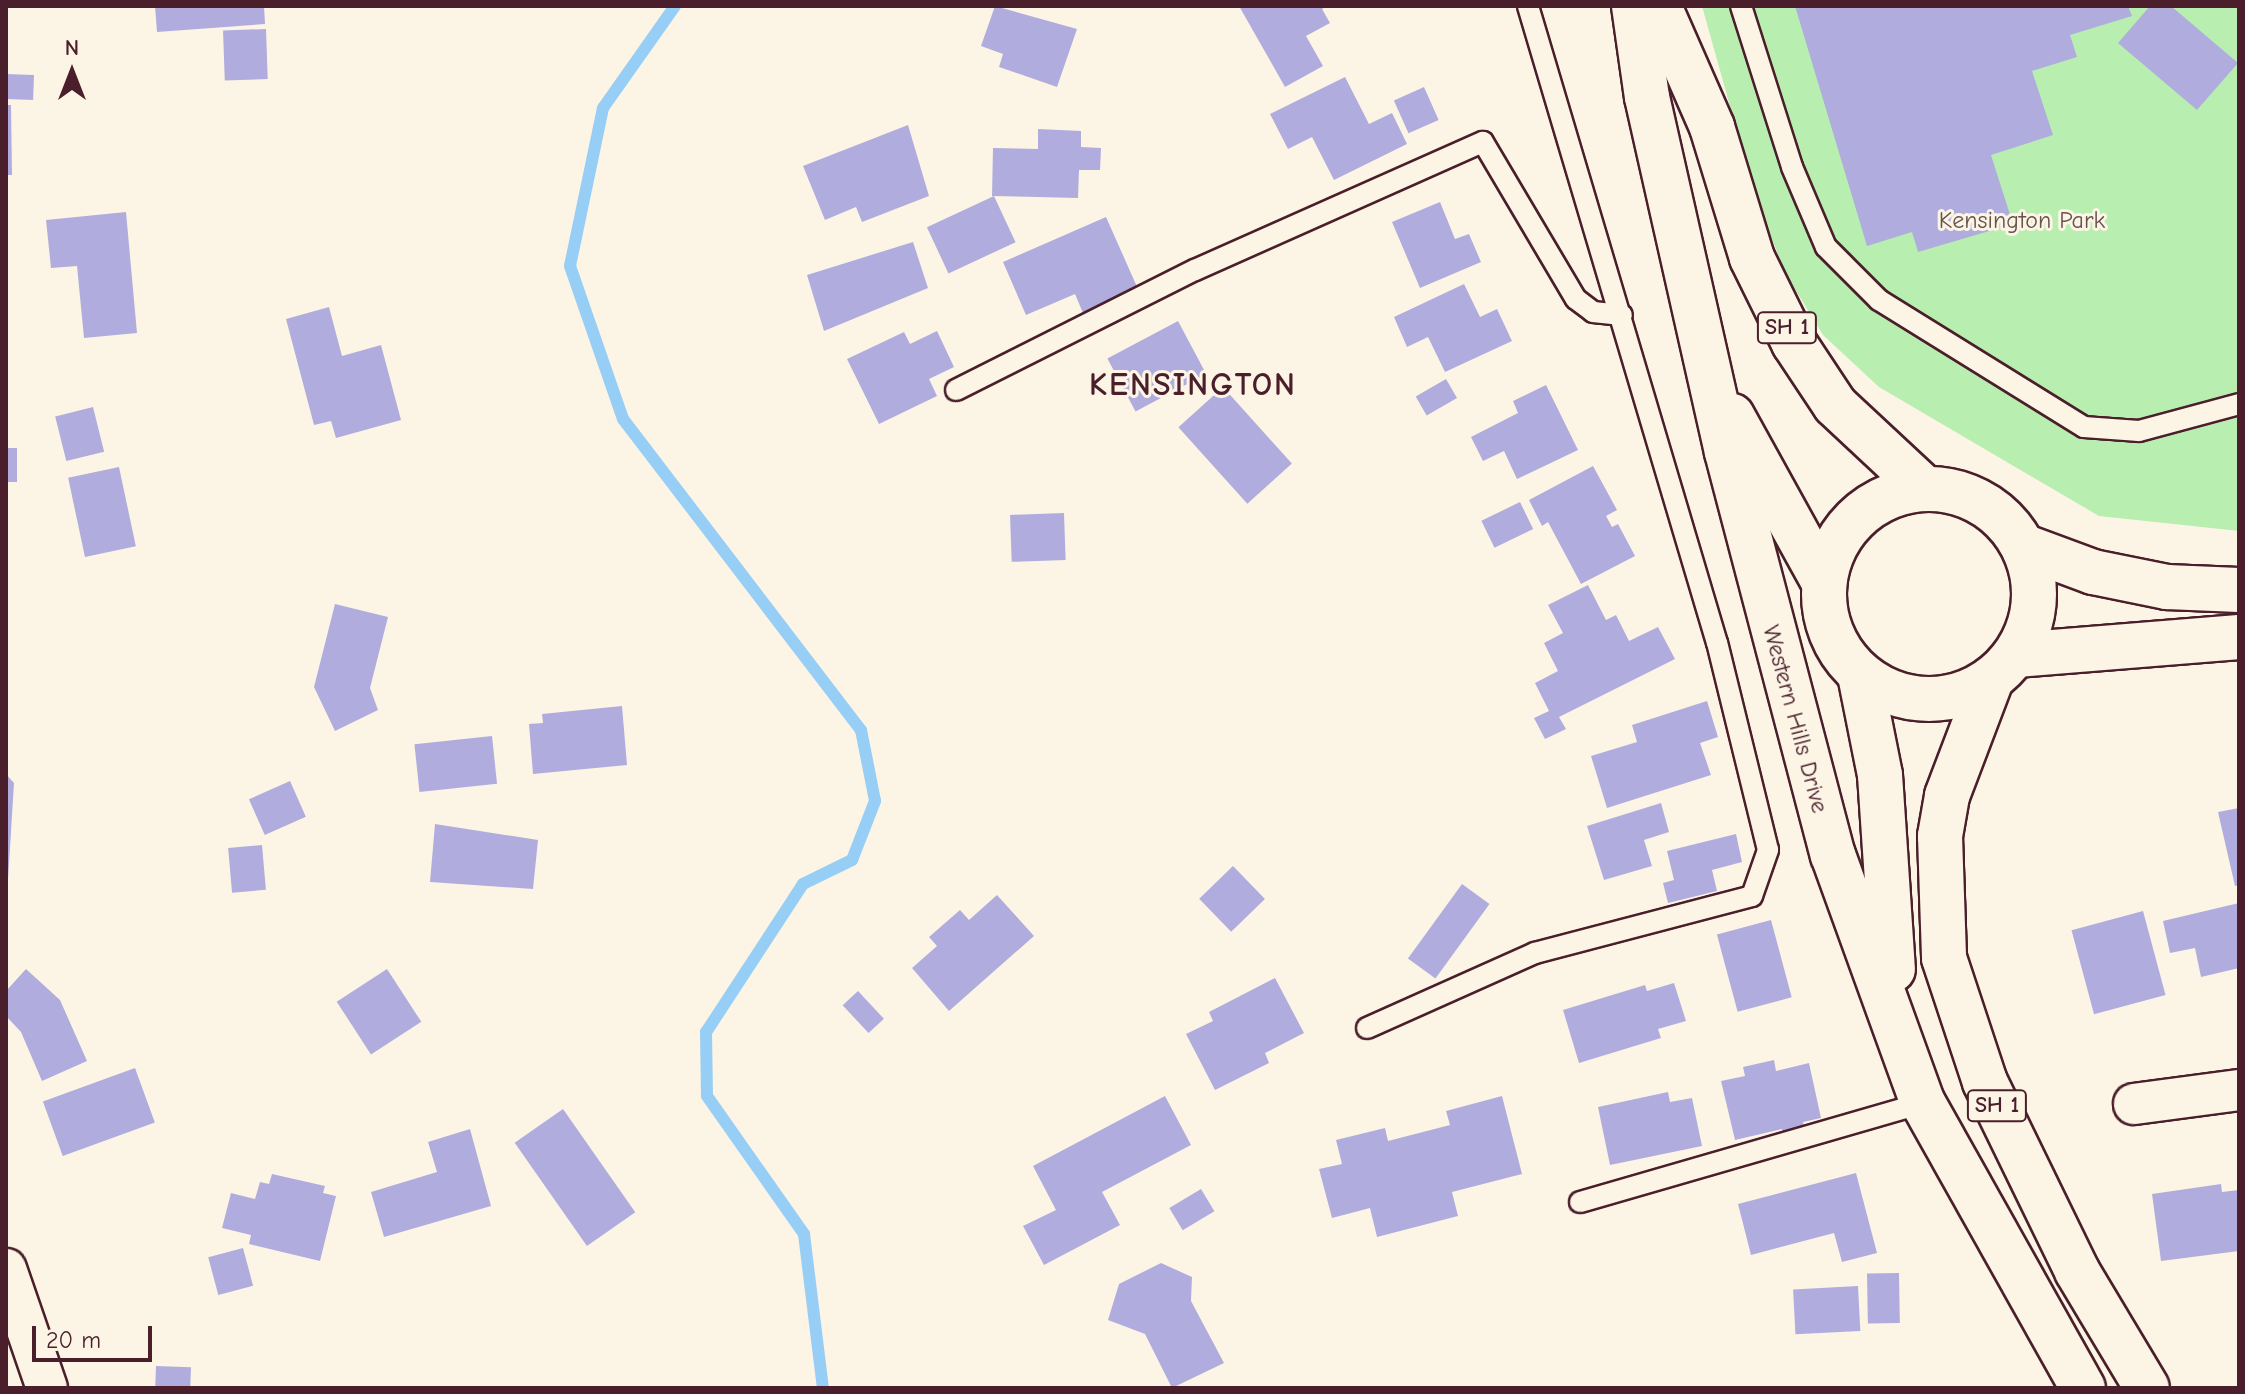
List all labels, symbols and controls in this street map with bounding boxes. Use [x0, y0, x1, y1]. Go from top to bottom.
north arrow [32, 32, 112, 112]
text: N [65, 35, 79, 61]
park label: Kensington Park [1939, 207, 2105, 235]
road number: SH 1 [1755, 310, 1819, 346]
district label: KENSINGTON [1089, 366, 1297, 404]
street label: Western Hills Drive [1756, 622, 1834, 816]
road number: SH 1 [1965, 1088, 2029, 1124]
scale bar [36, 1310, 156, 1360]
text: 20 m [46, 1326, 101, 1354]

